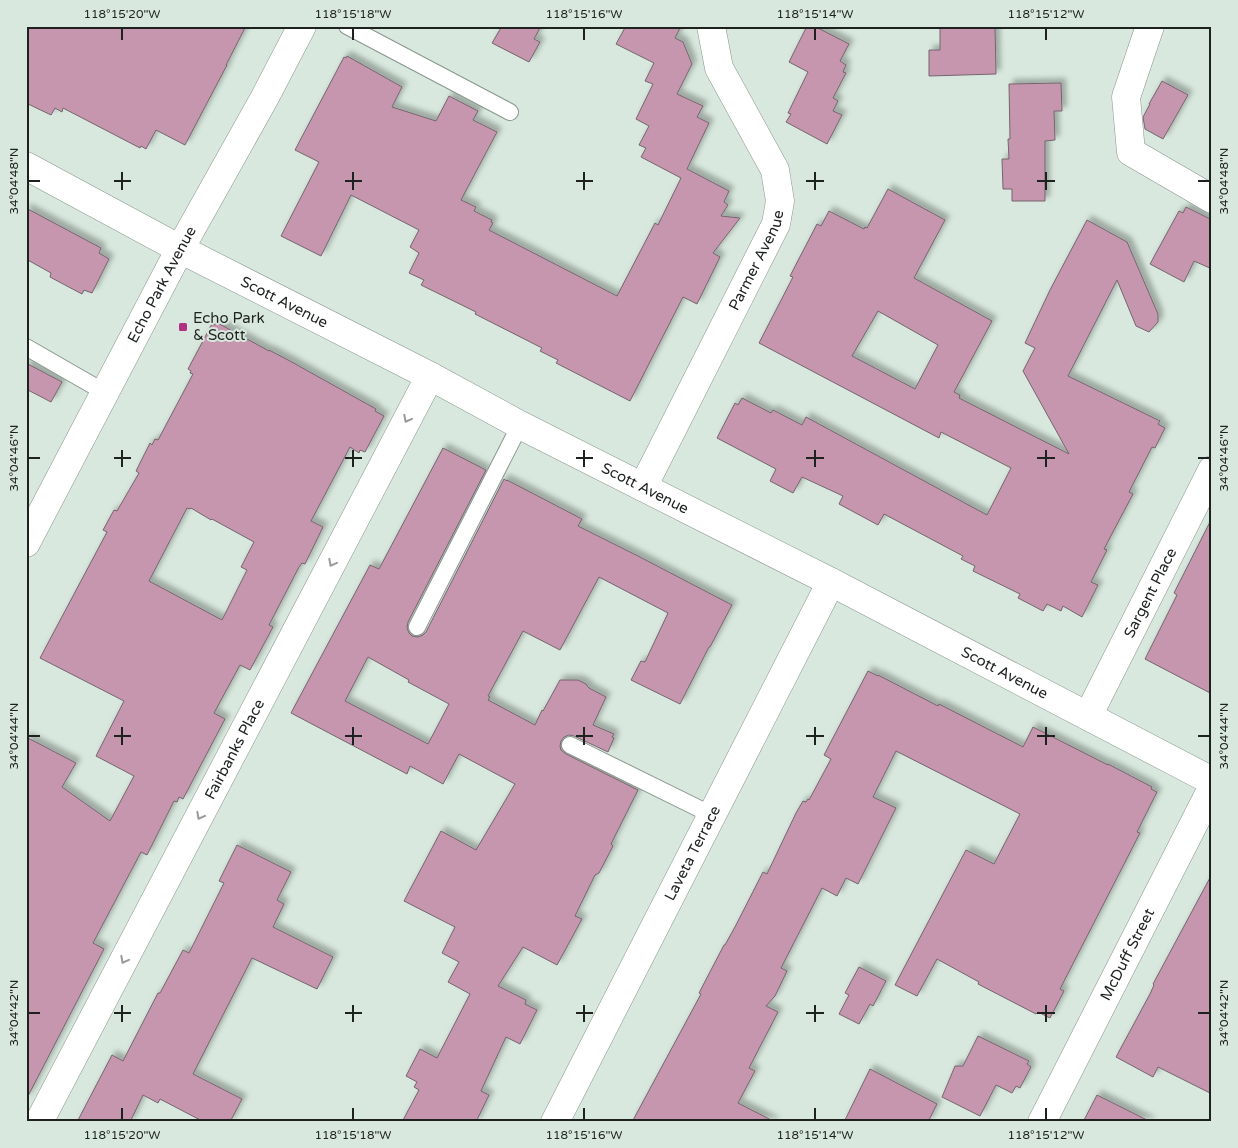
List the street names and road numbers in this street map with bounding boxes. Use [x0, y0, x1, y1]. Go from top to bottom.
street label: Parmer Avenue [725, 209, 787, 313]
street label: Echo Park Avenue [124, 223, 200, 346]
street label: Scott Avenue [238, 272, 331, 332]
street label: Scott Avenue [599, 459, 692, 518]
street label: Sargent Place [1120, 545, 1180, 641]
street label: Scott Avenue [958, 643, 1051, 703]
street label: Fairbanks Place [201, 696, 268, 802]
street label: Laveta Terrace [661, 802, 724, 904]
street label: McDuff Street [1096, 905, 1158, 1004]

